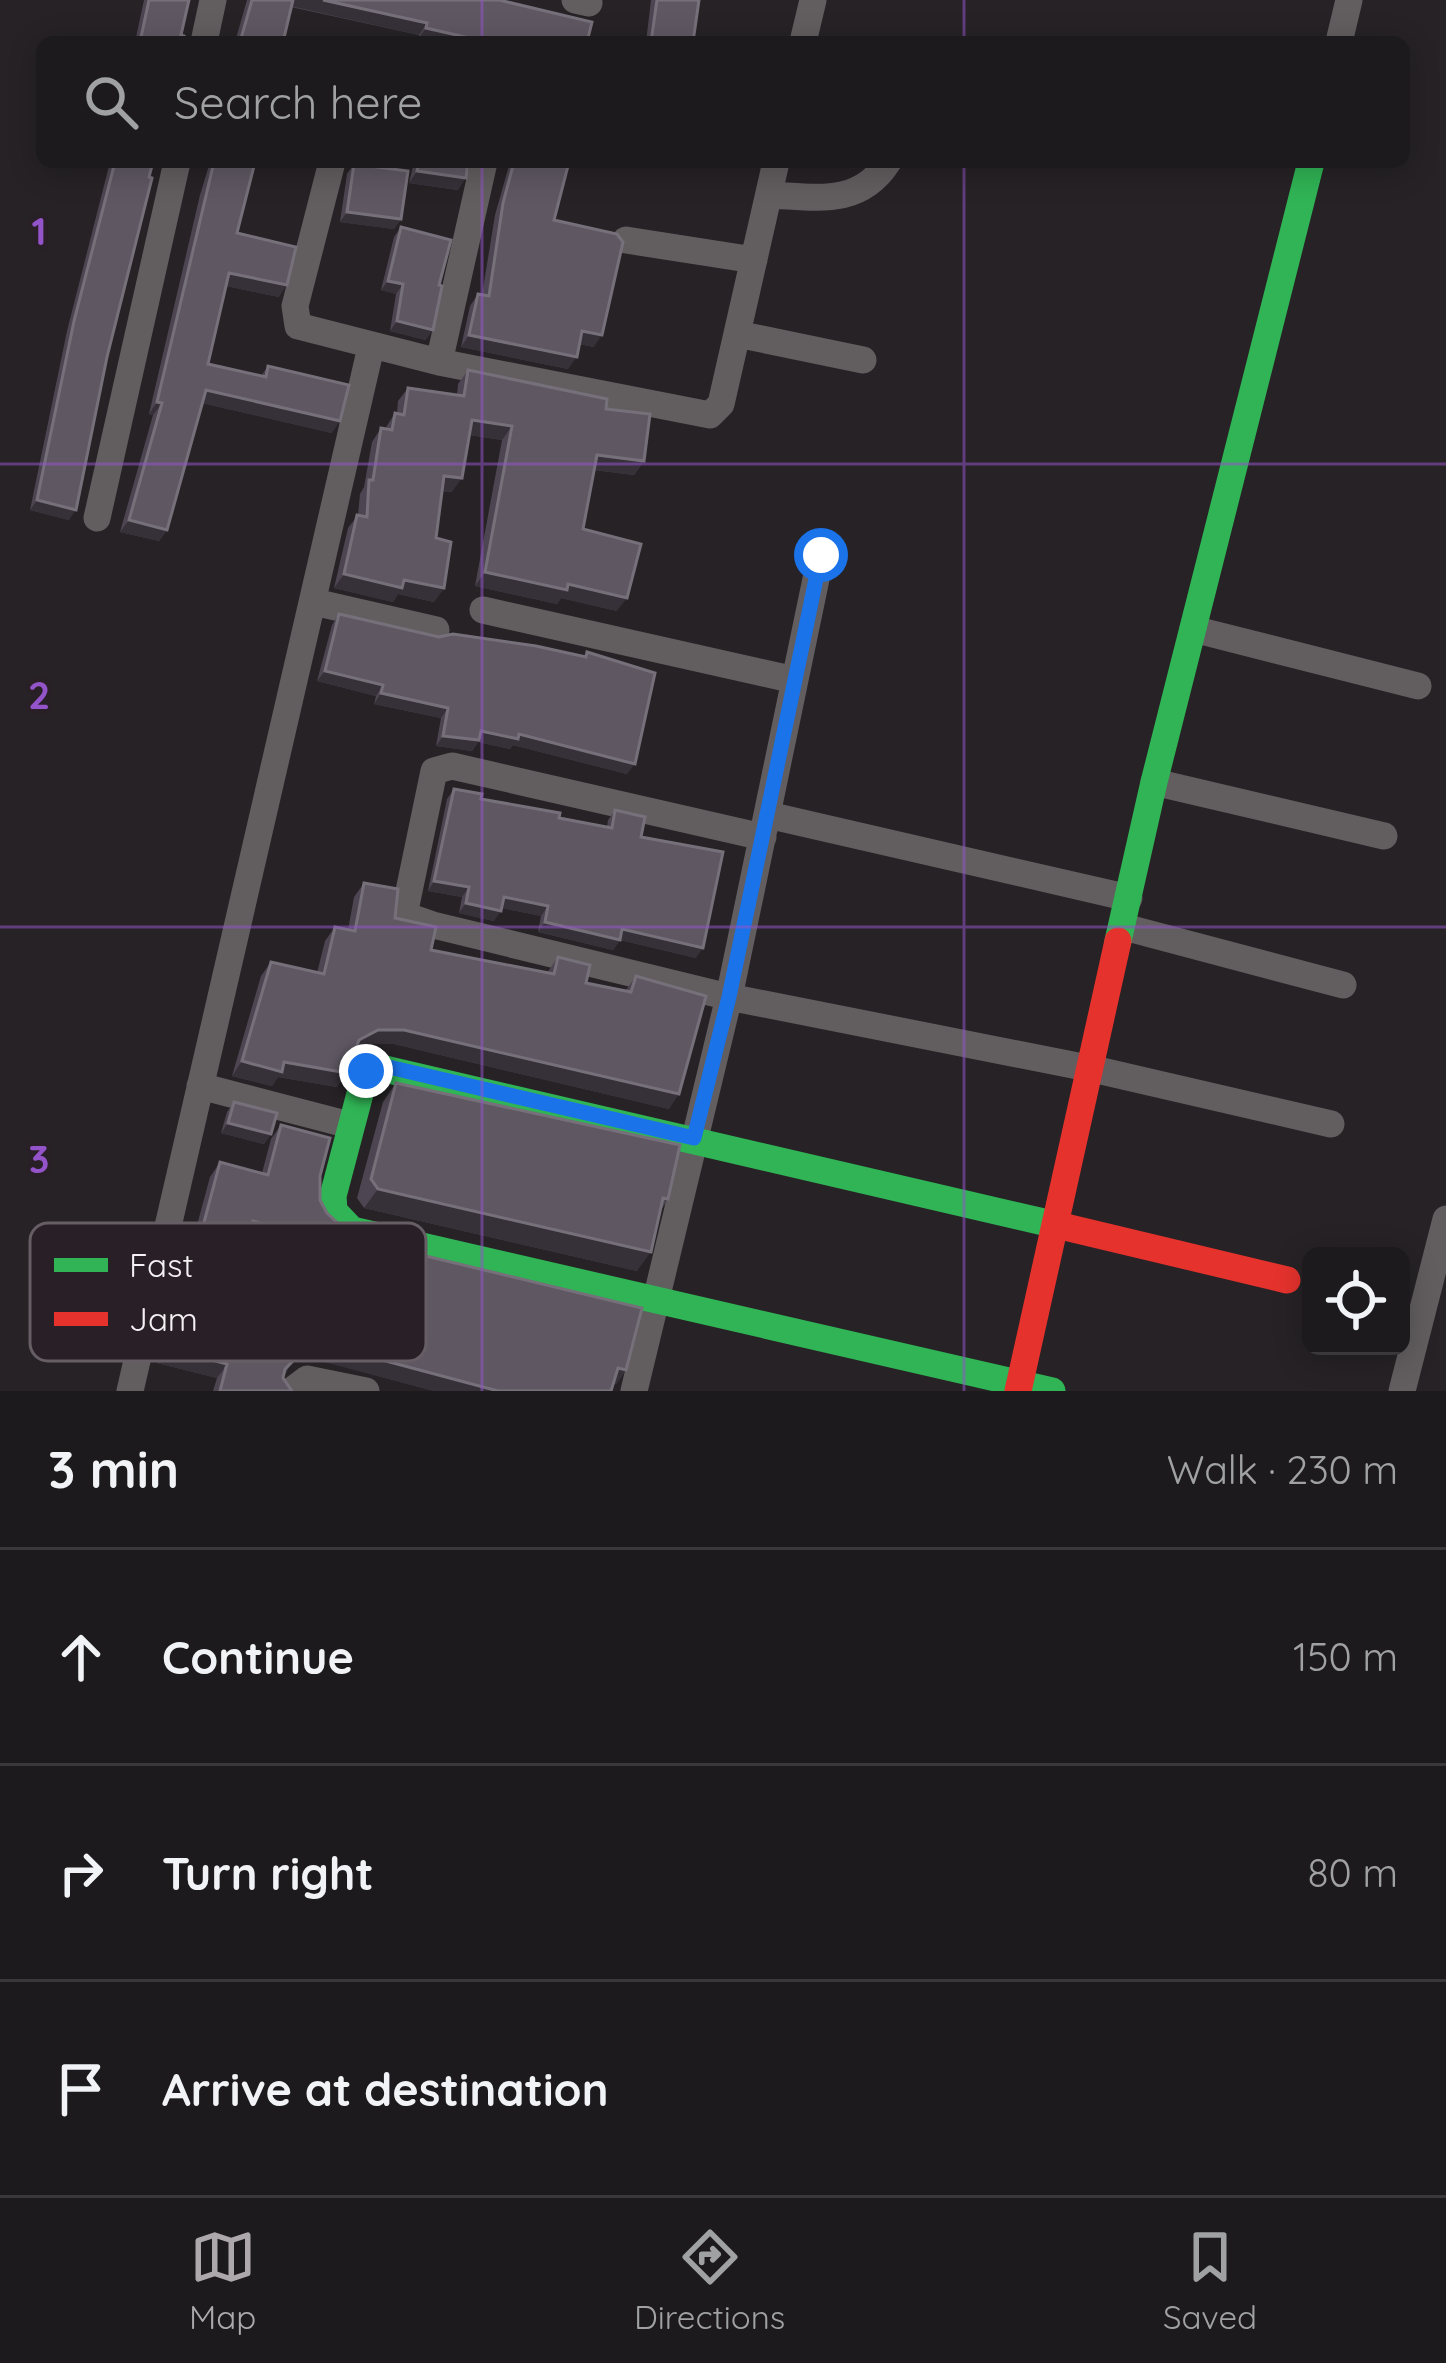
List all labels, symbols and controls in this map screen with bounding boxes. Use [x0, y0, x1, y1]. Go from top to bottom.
search box [36, 36, 1410, 168]
icon: search [78, 69, 144, 135]
text: Search here [174, 74, 422, 130]
text: 1 [31, 206, 47, 255]
route start [794, 528, 848, 582]
text: 2 [28, 670, 50, 719]
route end [339, 1044, 393, 1098]
text: 3 [29, 1134, 49, 1183]
legend [30, 1223, 426, 1361]
text: Fast [129, 1244, 194, 1285]
map controls [1302, 1247, 1410, 1355]
button: locate [1302, 1247, 1410, 1355]
text: Jam [129, 1298, 198, 1339]
text: 3 min [48, 1437, 179, 1501]
text: Walk · 230 m [1167, 1445, 1398, 1494]
icon: ahead [48, 1624, 114, 1690]
text: Continue [162, 1629, 354, 1685]
text: 150 m [1293, 1632, 1398, 1681]
icon: right [48, 1840, 114, 1906]
text: Turn right [162, 1845, 374, 1901]
text: 80 m [1308, 1848, 1398, 1897]
icon: arrive [48, 2056, 114, 2122]
text: Arrive at destination [162, 2061, 608, 2117]
tab: Map [189, 2224, 256, 2337]
tab: Directions [634, 2224, 785, 2337]
tab: Saved [1163, 2224, 1257, 2337]

